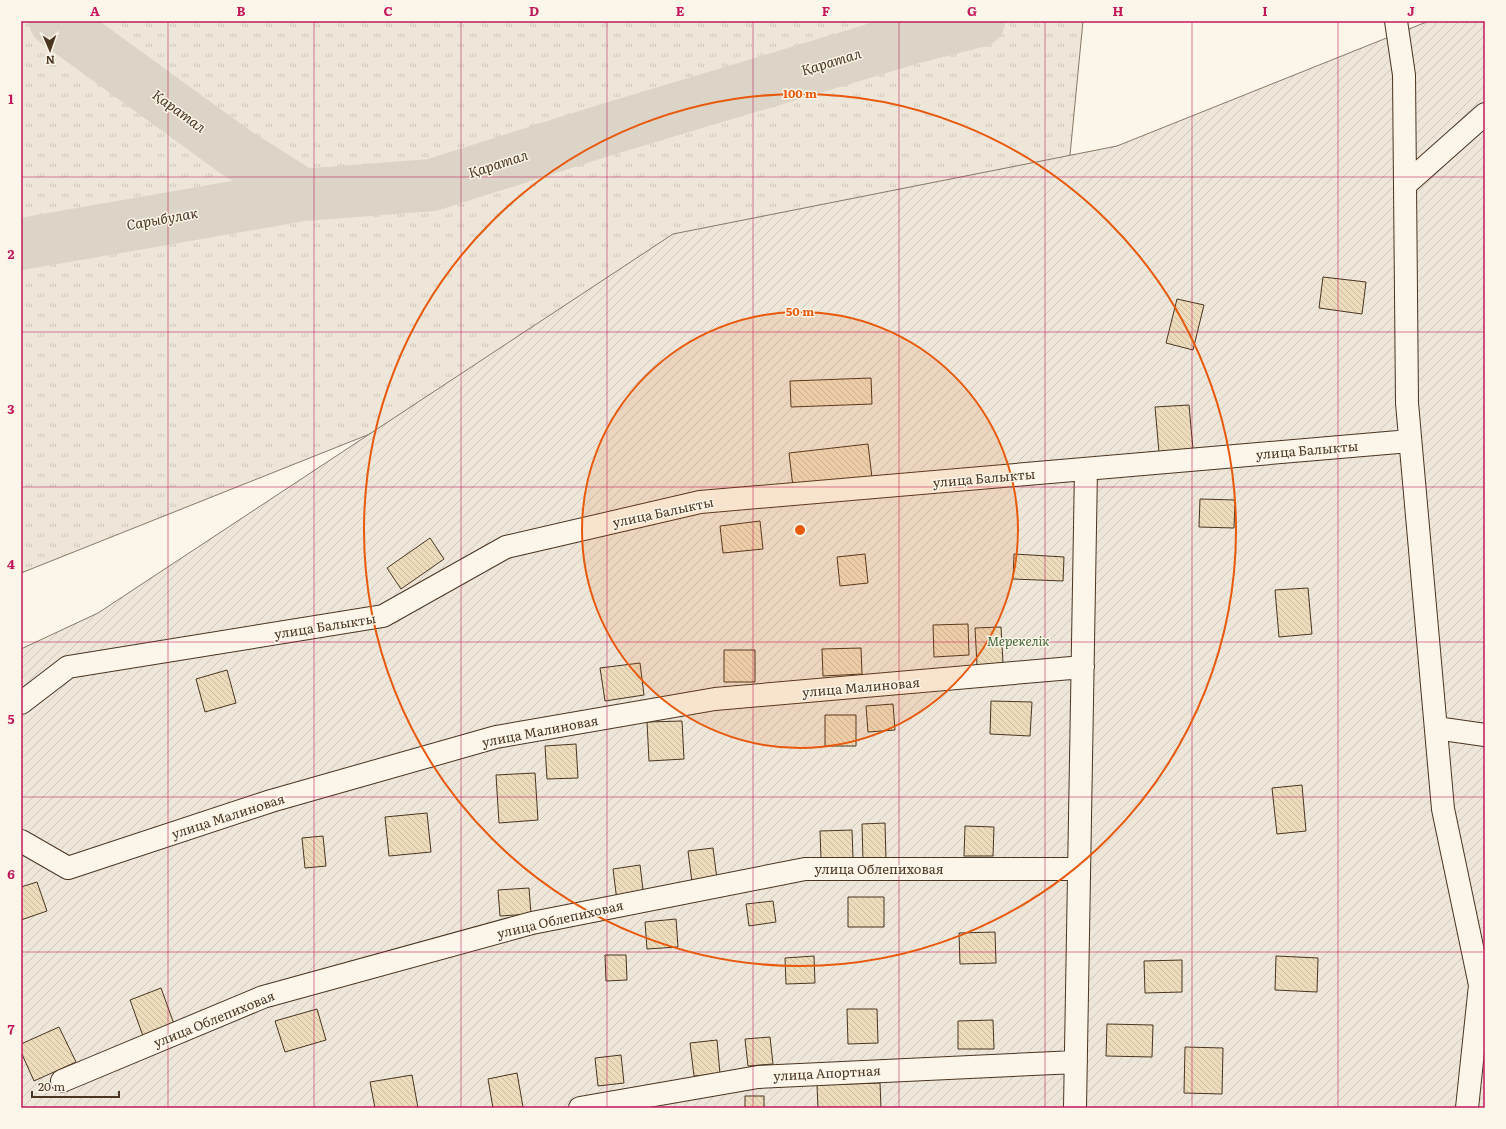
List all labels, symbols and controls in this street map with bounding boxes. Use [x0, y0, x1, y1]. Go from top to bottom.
text: A [90, 1, 100, 20]
text: B [237, 1, 246, 20]
text: C [383, 1, 393, 20]
text: D [529, 1, 539, 20]
text: E [676, 1, 685, 20]
text: F [822, 1, 830, 20]
text: G [967, 1, 977, 20]
text: H [1113, 1, 1124, 20]
text: I [1262, 1, 1268, 20]
text: J [1407, 1, 1415, 20]
north arrow [30, 30, 70, 70]
water label: Қаратал [798, 42, 863, 80]
text: N [45, 53, 55, 69]
water label: Қаратал [149, 84, 211, 137]
text: 100 m [783, 84, 817, 102]
text: 1 [8, 89, 14, 108]
water label: Қаратал [465, 144, 530, 182]
water label: Сарыбулак [125, 202, 199, 234]
text: 2 [8, 244, 15, 263]
text: 50 m [786, 302, 814, 320]
text: 3 [7, 399, 15, 418]
street label: улица Балыкты [1255, 436, 1359, 463]
street label: улица Балыкты [932, 464, 1036, 491]
street label: улица Балыкты [611, 491, 716, 531]
centre of rings [793, 523, 807, 537]
text: 4 [7, 554, 15, 573]
street label: улица Балыкты [273, 608, 378, 643]
park label: Мерекелік [987, 631, 1049, 650]
street label: улица Малиновая [801, 672, 921, 701]
text: 5 [7, 709, 15, 728]
street label: улица Малиновая [480, 710, 600, 751]
street label: улица Малиновая [169, 788, 287, 843]
street label: улица Облепиховая [814, 859, 944, 878]
text: 6 [7, 864, 15, 883]
street label: улица Облепиховая [495, 895, 625, 942]
street label: улица Облепиховая [150, 985, 277, 1052]
text: 7 [7, 1019, 15, 1038]
street label: улица Апортная [773, 1060, 881, 1085]
scale bar [32, 1073, 119, 1099]
text: 20 m [38, 1077, 65, 1095]

